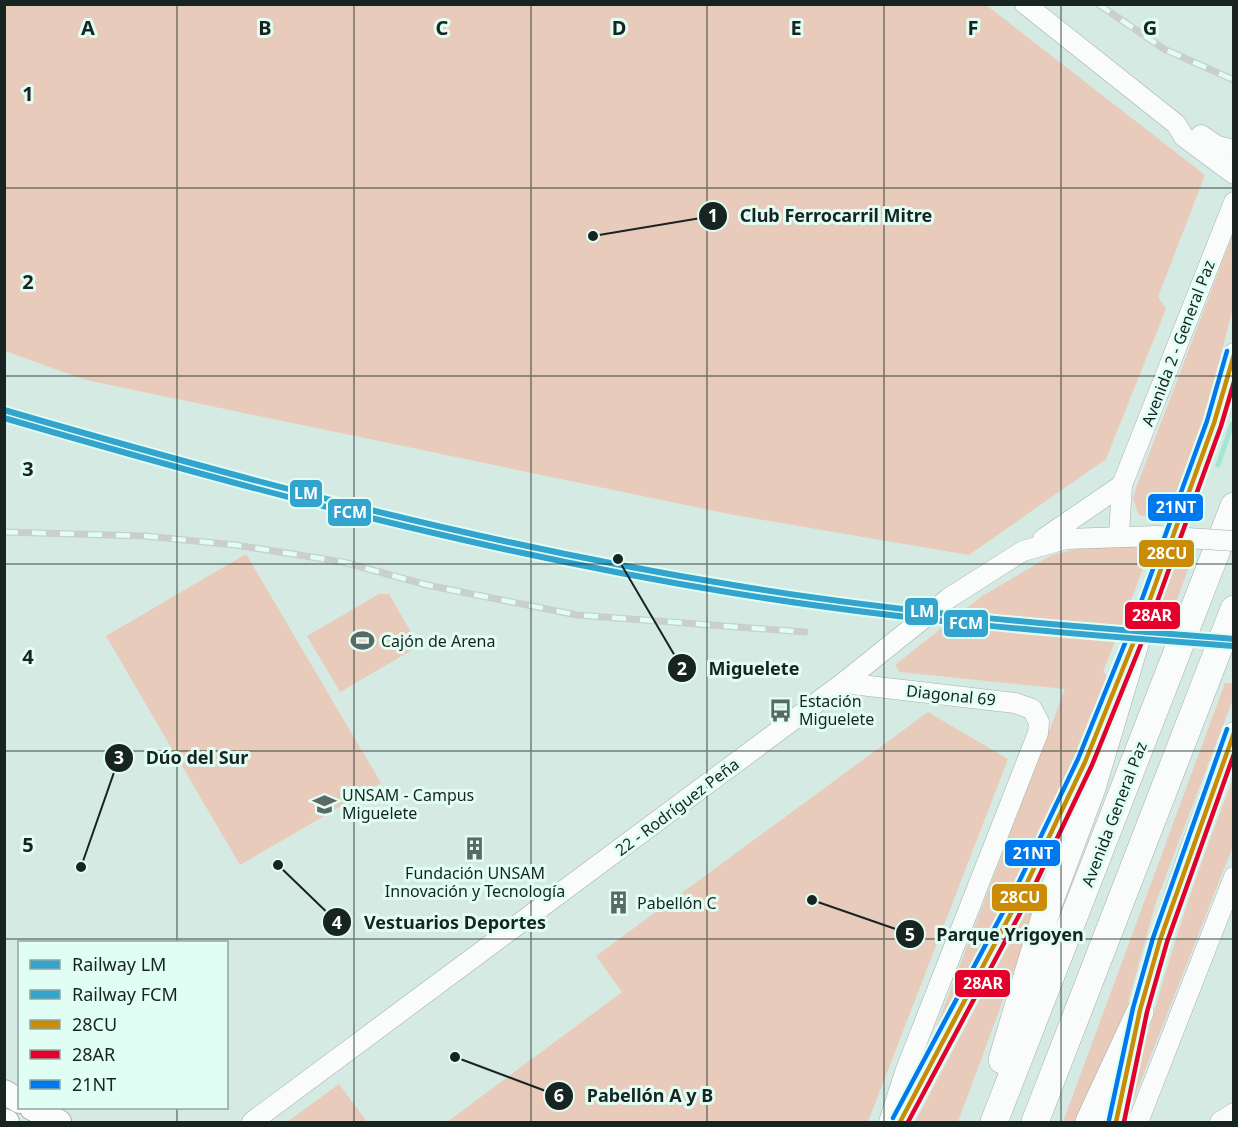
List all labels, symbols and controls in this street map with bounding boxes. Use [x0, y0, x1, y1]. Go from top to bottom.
text: A [81, 14, 95, 41]
text: B [258, 14, 272, 41]
text: C [436, 14, 449, 41]
text: D [612, 14, 626, 41]
text: E [790, 14, 802, 41]
text: F [968, 14, 978, 41]
text: G [1143, 14, 1157, 41]
text: 1 [22, 80, 34, 107]
callout: Club Ferrocarril Mitre [698, 198, 944, 234]
text: 1 [708, 203, 718, 227]
text: Club Ferrocarril Mitre [740, 203, 932, 227]
street label: Avenida 2 - General Paz [1136, 257, 1220, 429]
text: 2 [22, 268, 34, 295]
text: 3 [22, 455, 34, 482]
line badge: LM [289, 479, 323, 508]
text: LM [294, 482, 318, 504]
line badge: 21NT [1147, 493, 1204, 522]
text: 21NT [1156, 496, 1196, 518]
line badge: FCM [327, 498, 372, 527]
text: FCM [333, 501, 367, 523]
line badge: 28CU [1138, 539, 1195, 568]
text: 28CU [1147, 542, 1187, 564]
line badge: LM [904, 597, 939, 626]
text: LM [910, 600, 934, 622]
line badge: 28AR [1124, 601, 1181, 630]
text: 28AR [1132, 604, 1172, 626]
line badge: FCM [943, 609, 989, 638]
text: FCM [949, 612, 983, 634]
sports icon: Cajón de Arena [350, 628, 376, 654]
place label: Cajón de Arena [381, 630, 495, 652]
text: 4 [22, 643, 34, 670]
callout: Miguelete [667, 650, 812, 686]
text: 2 [677, 656, 687, 680]
text: Miguelete [709, 656, 799, 680]
street label: Diagonal 69 [905, 679, 997, 711]
place label: Estación Miguelete [799, 690, 874, 730]
bus stop icon: Estación Miguelete [768, 697, 794, 723]
street label: Avenida General Paz [1076, 738, 1152, 890]
callout: Dúo del Sur [104, 740, 261, 776]
text: 3 [114, 745, 124, 769]
text: Dúo del Sur [146, 745, 248, 769]
street label: 22 - Rodríguez Peña [611, 753, 743, 861]
place label: UNSAM - Campus Miguelete [342, 784, 474, 824]
school or university icon: UNSAM - Campus Miguelete [311, 791, 337, 817]
text: 5 [22, 831, 34, 858]
building icon: Fundación UNSAM Innovación y Tecnología [462, 835, 488, 861]
line badge: 21NT [1004, 839, 1061, 867]
text: 21NT [1013, 842, 1053, 864]
place label: Fundación UNSAM Innovación y Tecnología [385, 862, 565, 902]
line badge: 28CU [991, 883, 1048, 912]
text: 28CU [1000, 886, 1040, 908]
building icon: Pabellón C [606, 890, 632, 916]
place label: Pabellón C [637, 892, 717, 914]
callout: Vestuarios Deportes [322, 904, 558, 940]
text: 4 [332, 910, 342, 934]
text: Vestuarios Deportes [364, 910, 546, 934]
callout: Parque Yrigoyen [895, 916, 1096, 952]
text: 5 [905, 922, 915, 946]
text: Parque Yrigoyen [936, 922, 1084, 946]
legend [18, 941, 228, 1109]
text: Railway LM [72, 952, 166, 976]
line badge: 28AR [954, 969, 1011, 998]
text: 28AR [963, 972, 1003, 994]
text: Railway FCM [72, 982, 178, 1006]
text: 28CU [72, 1012, 117, 1036]
text: 28AR [72, 1042, 115, 1066]
text: 21NT [72, 1072, 116, 1096]
callout: Pabellón A y B [544, 1078, 725, 1114]
text: 6 [554, 1083, 564, 1107]
text: Pabellón A y B [587, 1083, 713, 1107]

